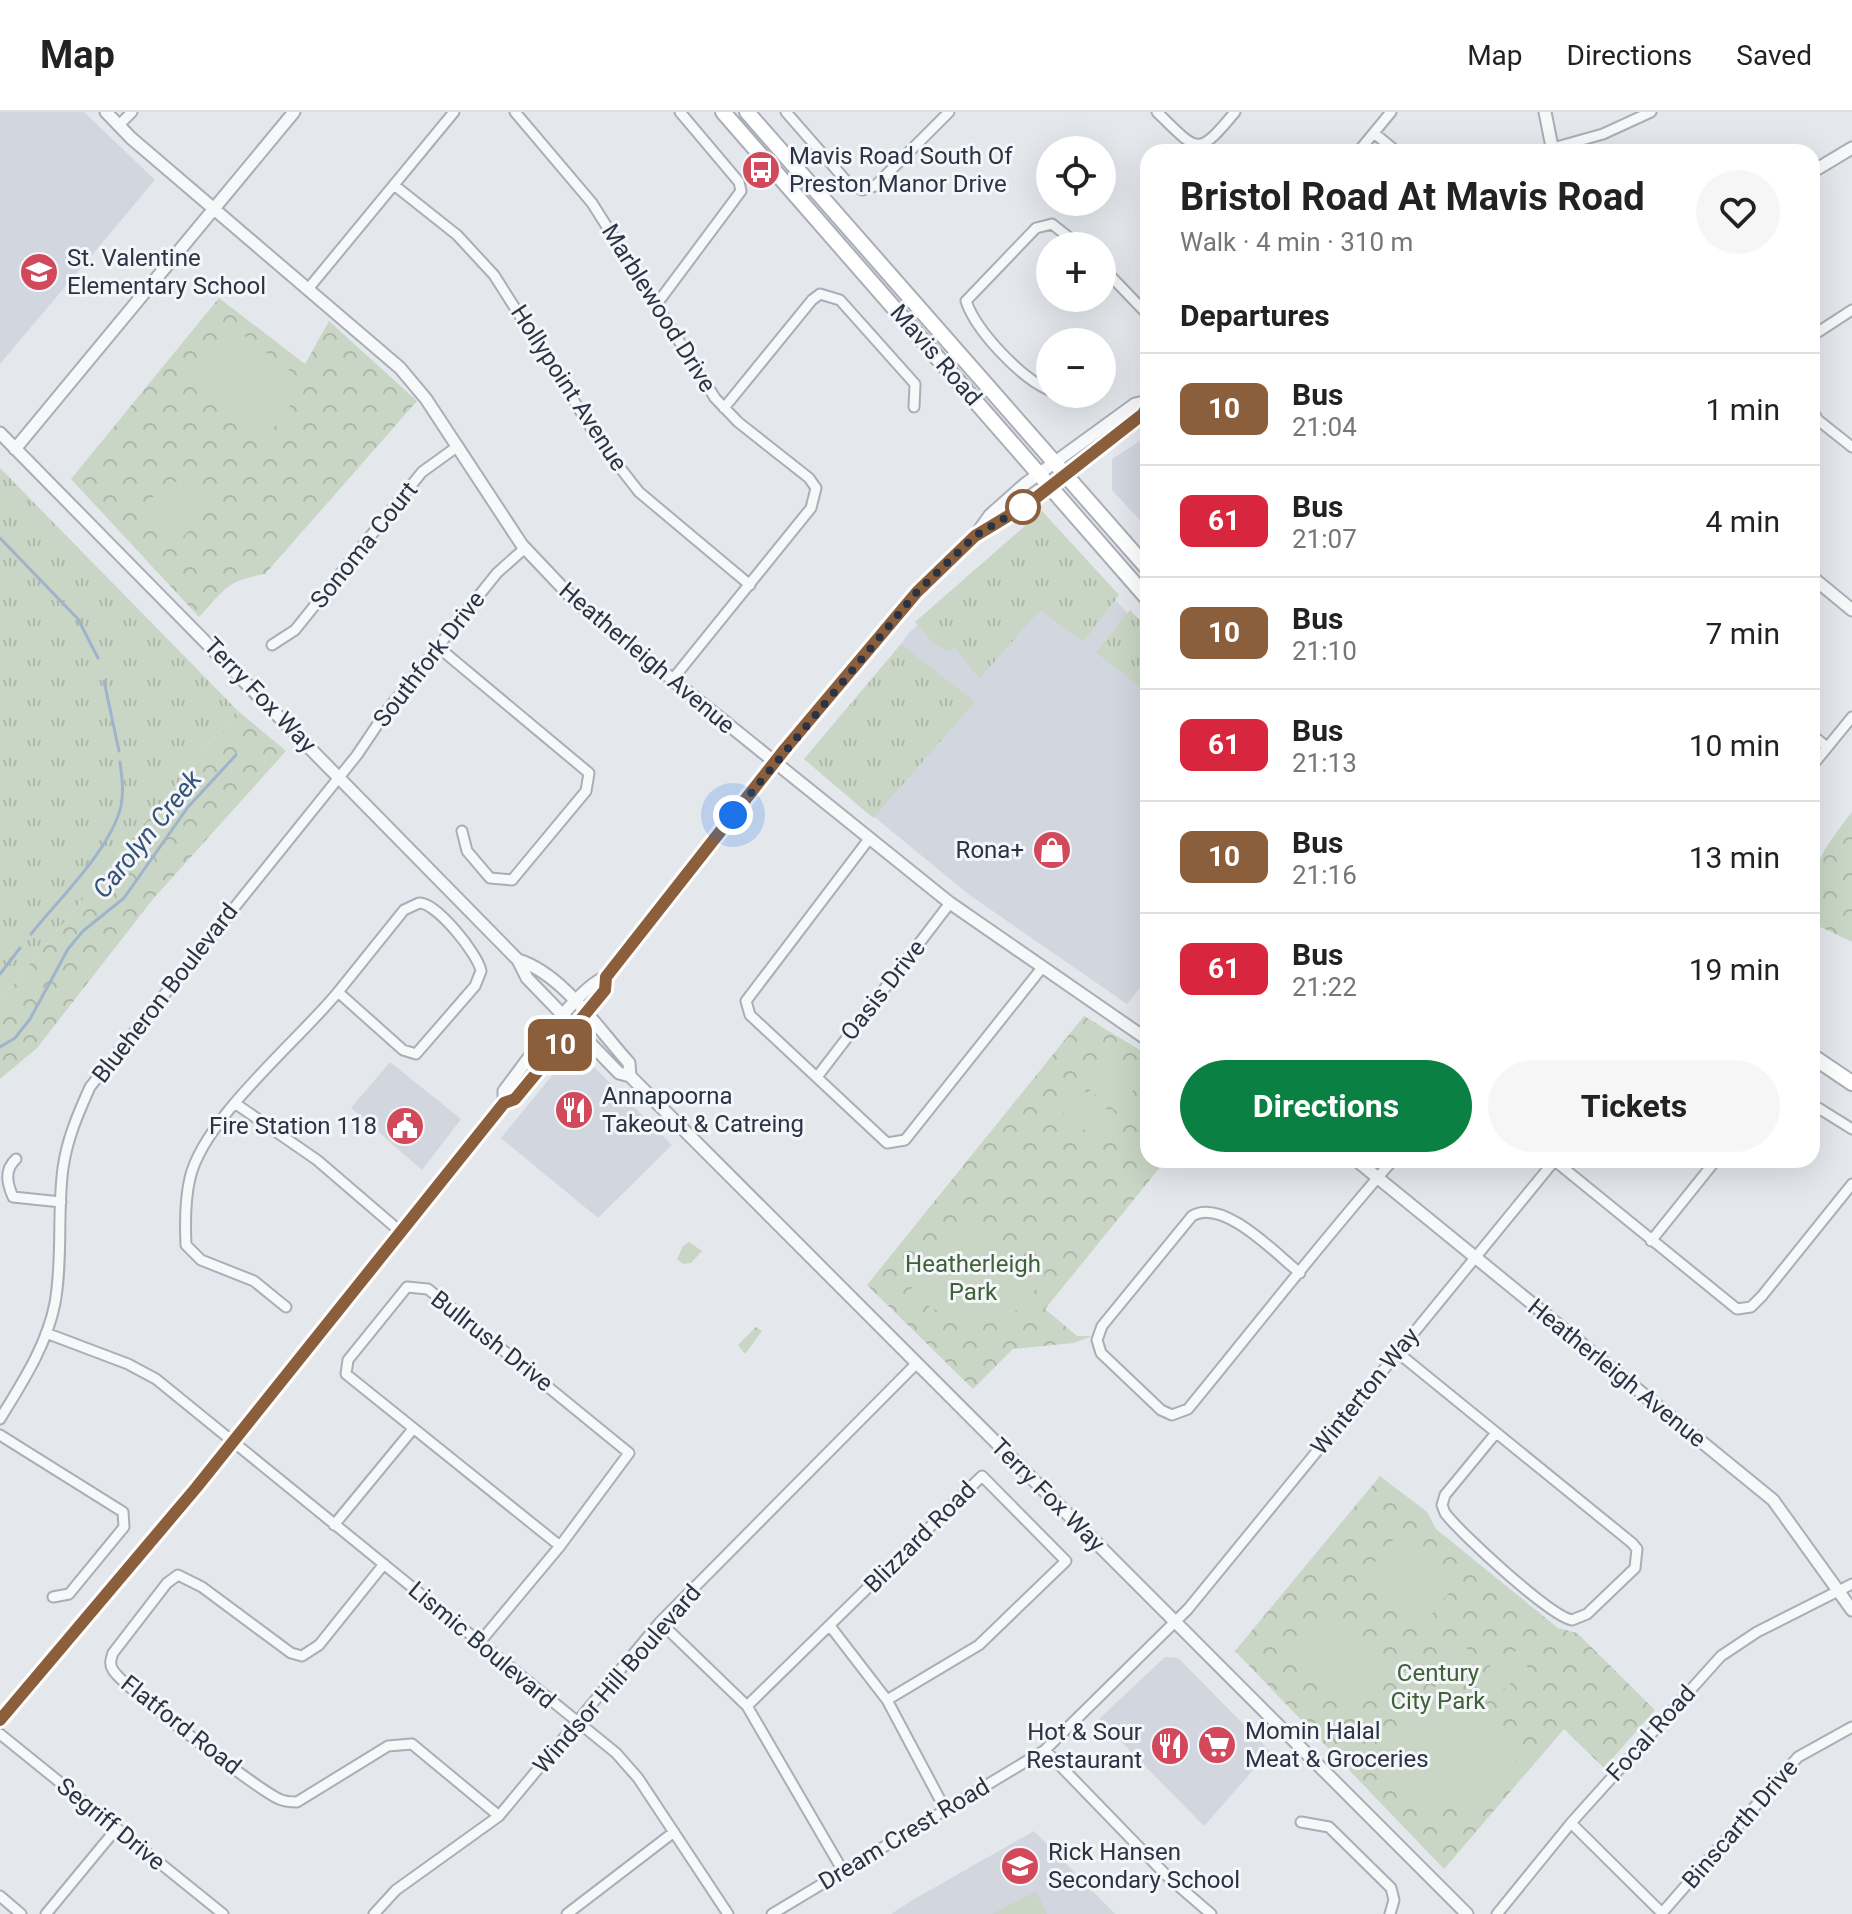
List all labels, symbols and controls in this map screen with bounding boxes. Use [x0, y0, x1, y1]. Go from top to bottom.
text: Map [40, 33, 115, 77]
text: Map [1467, 39, 1523, 72]
text: Directions [1567, 39, 1692, 72]
text: Saved [1736, 39, 1812, 72]
map controls [1036, 136, 1116, 408]
button: locate [1036, 136, 1116, 216]
place label: Mavis Road South Of Preston Manor Drive [789, 142, 1013, 198]
bus stop icon: Mavis Road South Of Preston Manor Drive [740, 149, 782, 191]
button: heart [1696, 170, 1780, 254]
text: Bristol Road At Mavis Road [1180, 175, 1645, 219]
street label: Marblewood Drive [596, 219, 722, 397]
text: Walk · 4 min · 310 m [1180, 227, 1413, 257]
button: + [1036, 232, 1116, 312]
place label: St. Valentine Elementary School [67, 244, 266, 300]
school or university icon: St. Valentine Elementary School [18, 251, 60, 293]
text: Departures [1180, 298, 1330, 333]
street label: Mavis Road [885, 299, 987, 411]
street label: Hollypoint Avenue [505, 300, 633, 476]
button: − [1036, 328, 1116, 408]
text: Bus [1292, 377, 1343, 412]
text: 10 [1208, 392, 1240, 425]
text: 1 min [1706, 392, 1780, 427]
text: 21:04 [1292, 412, 1357, 442]
street label: Sonoma Court [305, 476, 423, 614]
text: Bus [1292, 489, 1343, 524]
unlabelled marker [1006, 490, 1040, 524]
text: 61 [1208, 504, 1240, 537]
text: 4 min [1706, 504, 1780, 539]
text: 21:07 [1292, 524, 1357, 554]
street label: Heatherleigh Avenue [554, 576, 740, 740]
street label: Southfork Drive [367, 586, 491, 732]
text: Bus [1292, 601, 1343, 636]
text: 10 [1208, 616, 1240, 649]
text: 7 min [1706, 616, 1780, 651]
street label: Terry Fox Way [198, 632, 322, 759]
text: 21:10 [1292, 636, 1357, 666]
text: Bus [1292, 713, 1343, 748]
text: 61 [1208, 728, 1240, 761]
text: 10 min [1689, 728, 1780, 763]
text: 21:13 [1292, 748, 1357, 778]
water label: Carolyn Creek [86, 763, 208, 904]
your location [713, 795, 753, 835]
text: Bus [1292, 825, 1343, 860]
shop icon: Rona+ [1031, 829, 1073, 871]
place label: Rona+ [956, 836, 1024, 864]
text: 10 [1208, 840, 1240, 873]
text: 13 min [1689, 840, 1780, 875]
text: 21:16 [1292, 860, 1357, 890]
street label: Blueheron Boulevard [86, 898, 244, 1088]
street label: Oasis Drive [835, 934, 931, 1046]
text: Bus [1292, 937, 1343, 972]
text: 61 [1208, 952, 1240, 985]
text: 19 min [1689, 952, 1780, 987]
text: 21:22 [1292, 972, 1357, 1002]
line badge: 10 [524, 1019, 596, 1071]
text: 10 [544, 1028, 576, 1061]
button: Directions [1180, 1060, 1472, 1152]
button: Tickets [1488, 1060, 1780, 1152]
place label: Annapoorna Takeout & Catreing [602, 1082, 804, 1138]
restaurant icon: Annapoorna Takeout & Catreing [553, 1089, 595, 1131]
public building icon: Fire Station 118 [384, 1105, 426, 1147]
place label: Fire Station 118 [209, 1112, 377, 1140]
park label: Heatherleigh Park [905, 1250, 1041, 1306]
street label: Bullrush Drive [426, 1285, 558, 1397]
street label: Heatherleigh Avenue [1523, 1293, 1711, 1453]
street label: Winterton Way [1305, 1321, 1425, 1460]
street label: Terry Fox Way [985, 1432, 1111, 1558]
street label: Blizzard Road [858, 1475, 982, 1599]
street label: Lismic Boulevard [403, 1576, 561, 1714]
street label: Windsor Hill Boulevard [527, 1579, 707, 1779]
park label: Century City Park [1391, 1659, 1486, 1715]
street label: Flatford Road [115, 1669, 247, 1781]
street label: Focal Road [1601, 1679, 1701, 1787]
place label: Momin Halal Meat & Groceries [1245, 1717, 1429, 1773]
place label: Hot & Sour Restaurant [1026, 1718, 1142, 1774]
supermarket icon: Momin Halal Meat & Groceries [1196, 1724, 1238, 1766]
restaurant icon: Hot & Sour Restaurant [1149, 1725, 1191, 1767]
street label: Binscarth Drive [1676, 1754, 1804, 1894]
street label: Segriff Drive [51, 1772, 171, 1876]
street label: Dream Crest Road [814, 1772, 994, 1896]
place label: Rick Hansen Secondary School [1048, 1838, 1240, 1894]
school or university icon: Rick Hansen Secondary School [999, 1845, 1041, 1887]

